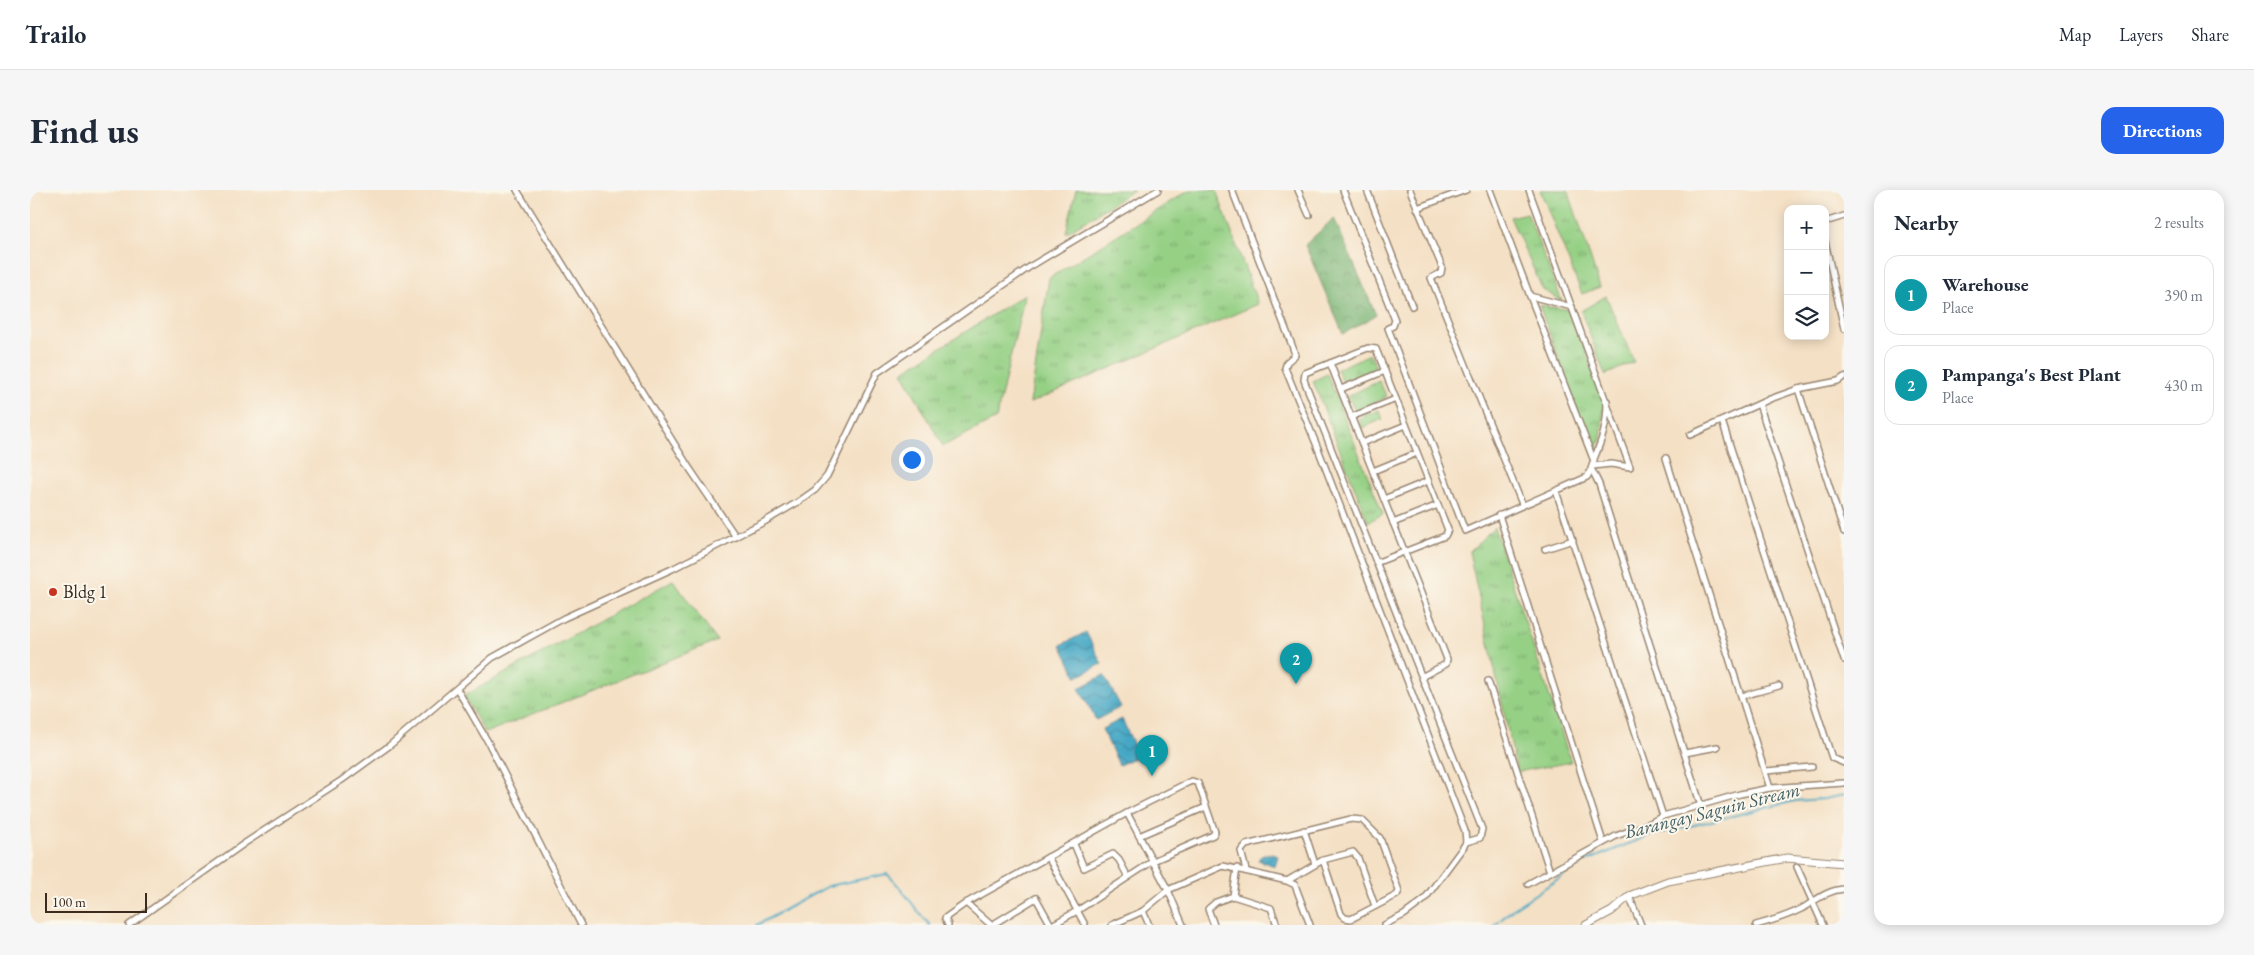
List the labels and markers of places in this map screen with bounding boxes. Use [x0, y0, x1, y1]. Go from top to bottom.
place label: Bldg 1 [63, 580, 107, 603]
marker: Bldg 1 [47, 586, 59, 598]
pin: 2 [1280, 643, 1312, 684]
pin: 1 [1136, 735, 1168, 776]

